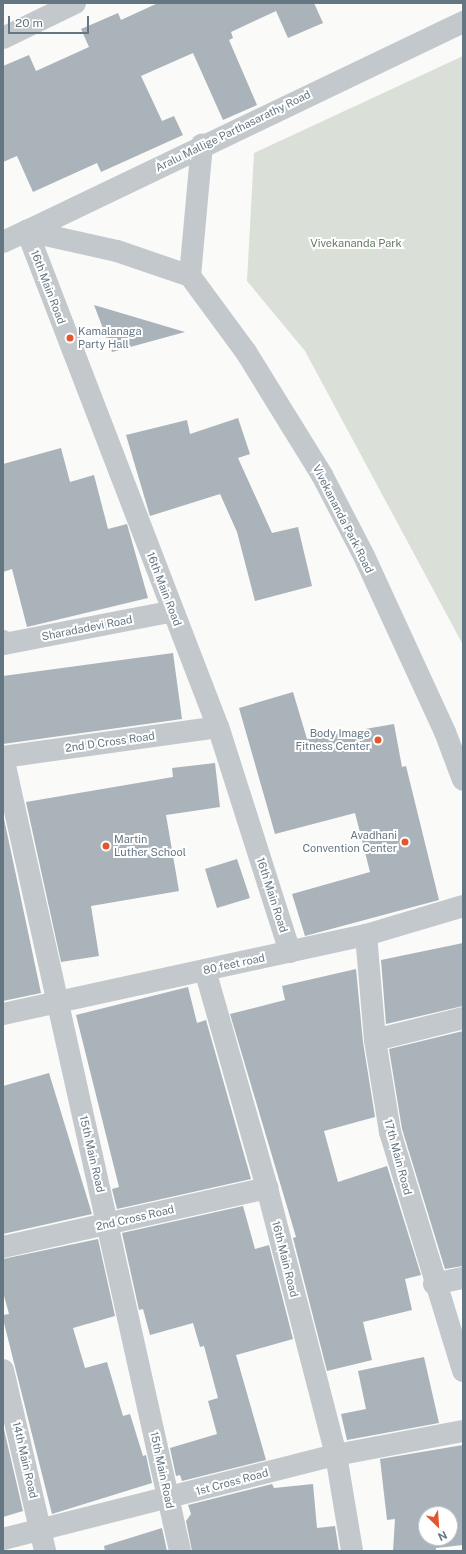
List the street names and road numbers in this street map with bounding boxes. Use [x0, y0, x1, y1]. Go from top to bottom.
street label: Aralu Mallige Parthasarathy Road [153, 88, 313, 174]
street label: 16th Main Road [28, 248, 68, 326]
street label: Vivekananda Park Road [310, 462, 376, 576]
street label: 16th Main Road [144, 550, 184, 628]
street label: Sharadadevi Road [40, 613, 134, 643]
street label: 2nd D Cross Road [64, 729, 156, 755]
street label: 16th Main Road [254, 856, 290, 934]
street label: 80 feet road [202, 951, 266, 977]
street label: 15th Main Road [77, 1114, 107, 1194]
street label: 17th Main Road [382, 1118, 414, 1196]
street label: 2nd Cross Road [95, 1203, 175, 1233]
street label: 16th Main Road [269, 1219, 301, 1299]
street label: 14th Main Road [10, 1420, 40, 1500]
street label: 15th Main Road [147, 1430, 177, 1510]
street label: 1st Cross Road [194, 1466, 270, 1498]

